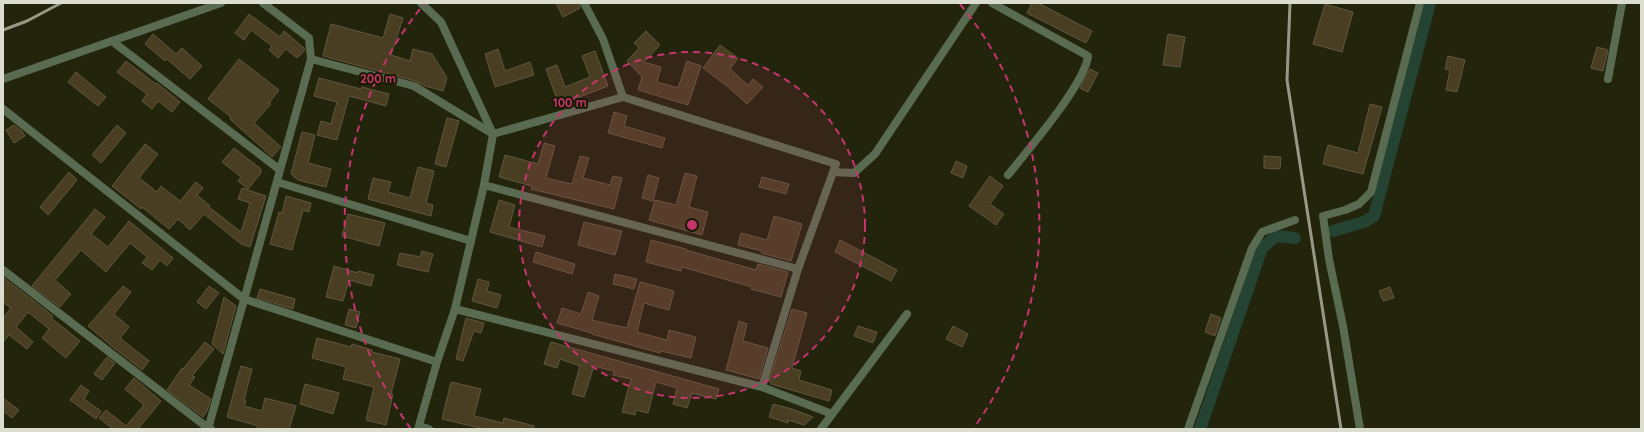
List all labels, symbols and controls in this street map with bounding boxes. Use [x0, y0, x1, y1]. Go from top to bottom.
text: 200 m [360, 71, 396, 86]
text: 100 m [553, 95, 587, 110]
centre of rings [685, 218, 699, 232]

